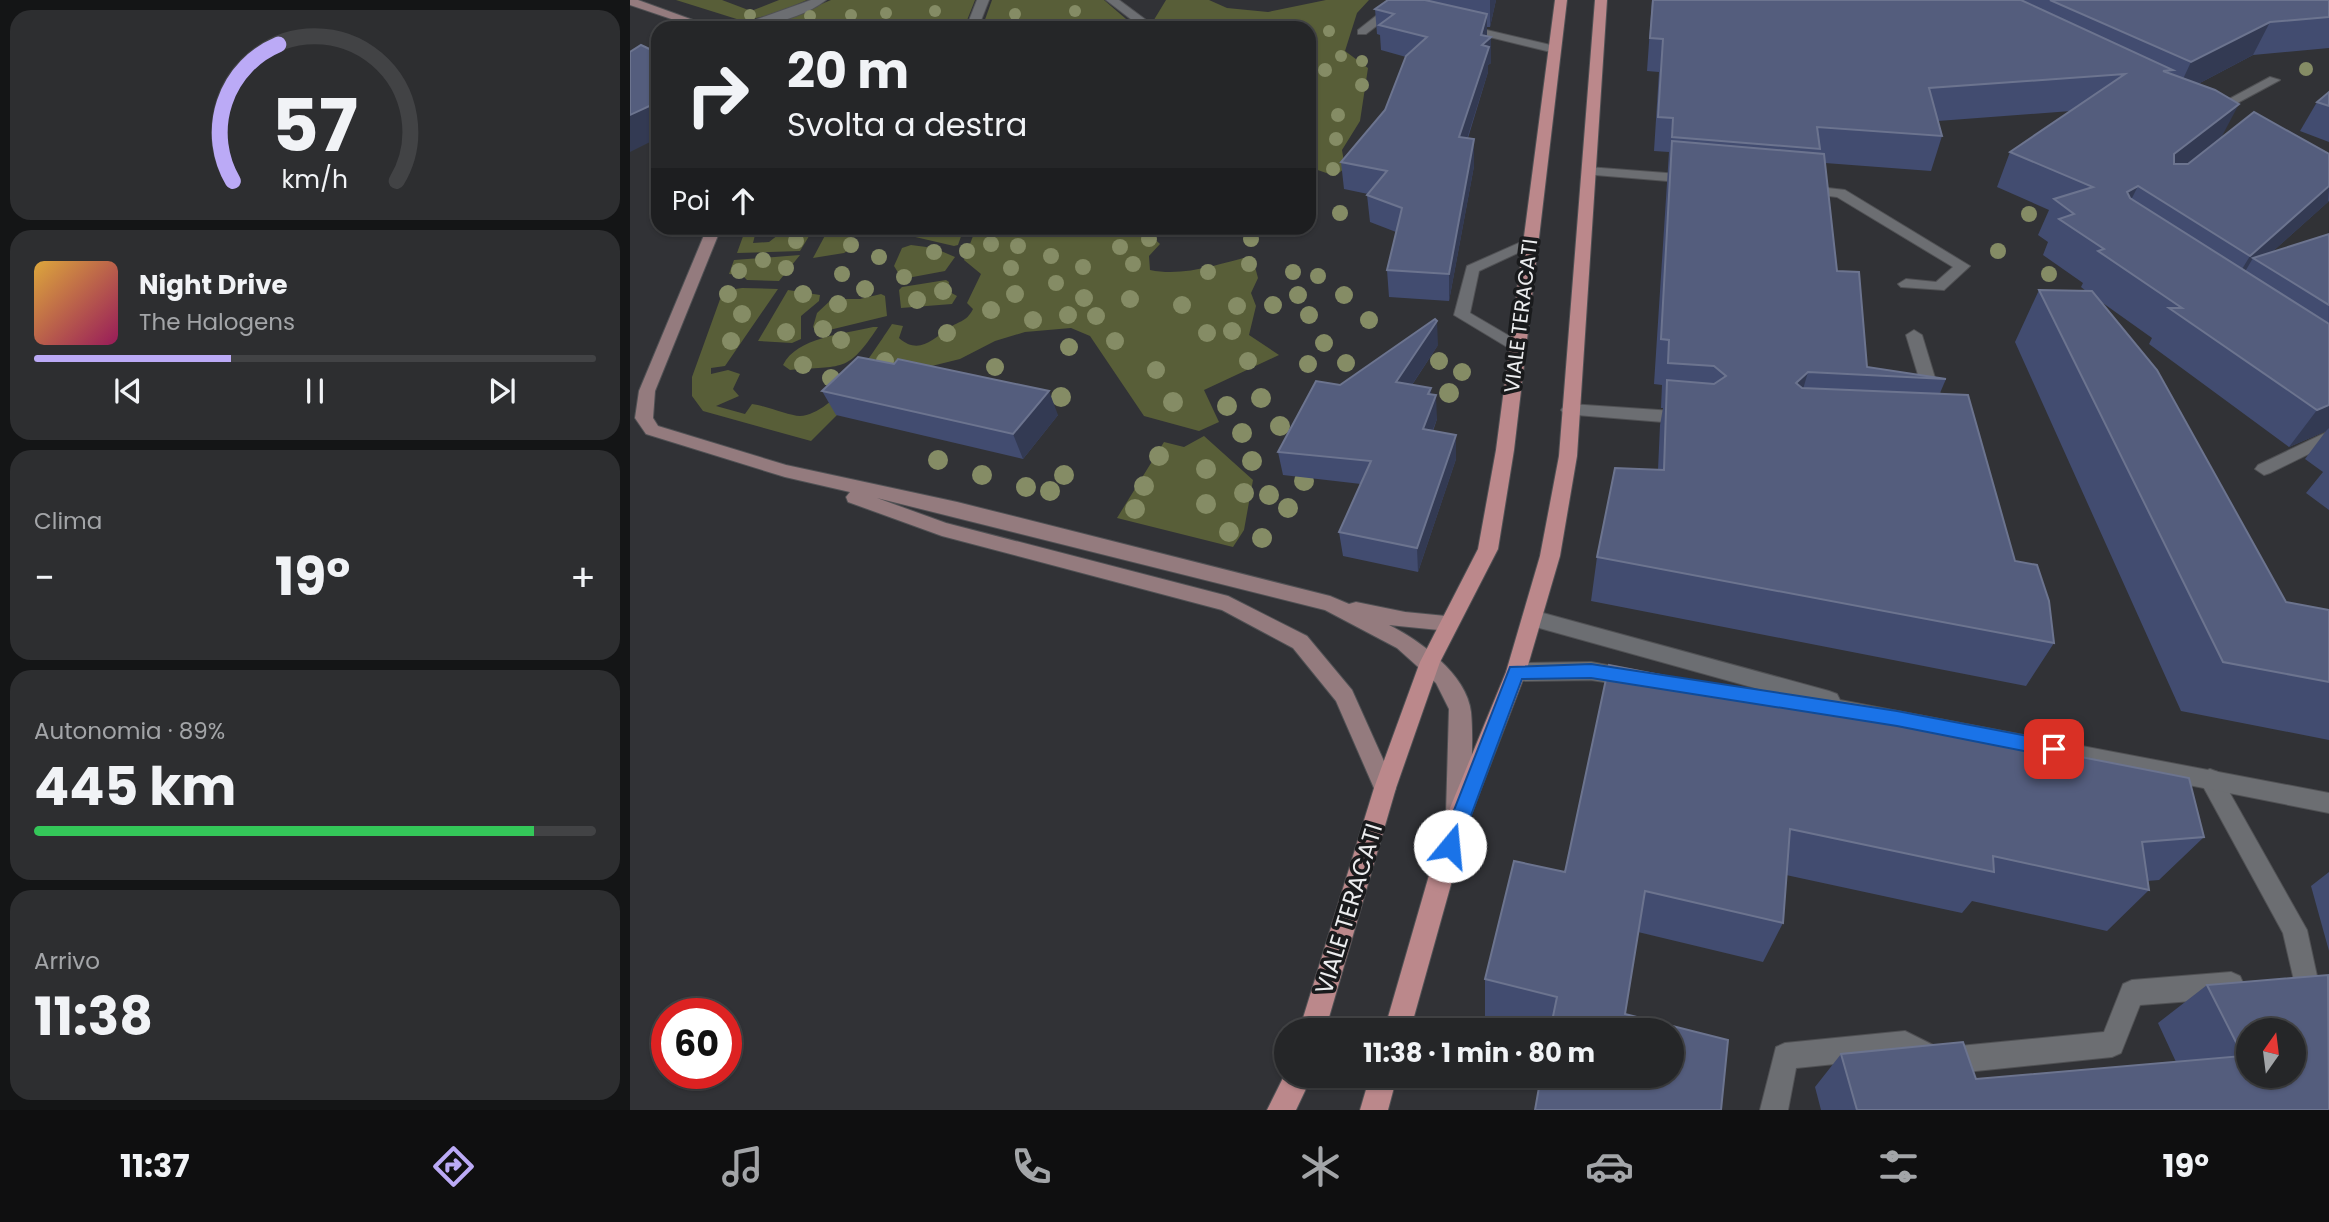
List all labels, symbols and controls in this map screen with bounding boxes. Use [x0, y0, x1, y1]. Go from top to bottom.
text: 20 m [787, 37, 909, 105]
icon: right [672, 49, 763, 140]
text: 57 [272, 75, 358, 176]
text: Svolta a destra [787, 102, 1027, 147]
text: km/h [282, 162, 348, 197]
icon: ahead [724, 182, 762, 220]
text: Poi [672, 183, 710, 219]
street label: VIALE TERACATI [1497, 237, 1544, 395]
text: Night Drive [139, 267, 287, 303]
text: The Halogens [139, 306, 295, 338]
icon: previous [109, 372, 147, 410]
icon: pause [296, 372, 334, 410]
icon: next [483, 372, 521, 410]
text: Clima [34, 505, 102, 537]
text: 19° [275, 540, 350, 613]
text: − [34, 551, 55, 604]
text: + [570, 551, 596, 604]
text: Autonomia · 89% [34, 715, 225, 747]
pin [2024, 719, 2084, 779]
icon: arrive [2035, 730, 2073, 768]
text: 445 km [34, 750, 236, 823]
position arrow [1413, 809, 1487, 883]
street label: VIALE TERACATI [1307, 819, 1390, 998]
text: Arrivo [34, 945, 100, 977]
text: 11:38 [34, 980, 153, 1053]
speed limit sign: 60 [651, 998, 742, 1089]
north arrow [2236, 1018, 2306, 1088]
map controls [2236, 1018, 2306, 1088]
text: 11:38 · 1 min · 80 m [1363, 1035, 1595, 1071]
icon: directions [429, 1142, 478, 1191]
icon: music [718, 1142, 767, 1191]
icon: phone [1007, 1142, 1056, 1191]
icon: climate [1296, 1142, 1345, 1191]
icon: car [1585, 1142, 1634, 1191]
icon: filters [1874, 1142, 1923, 1191]
text: 11:37 [120, 1143, 190, 1188]
text: 19° [2162, 1143, 2209, 1188]

